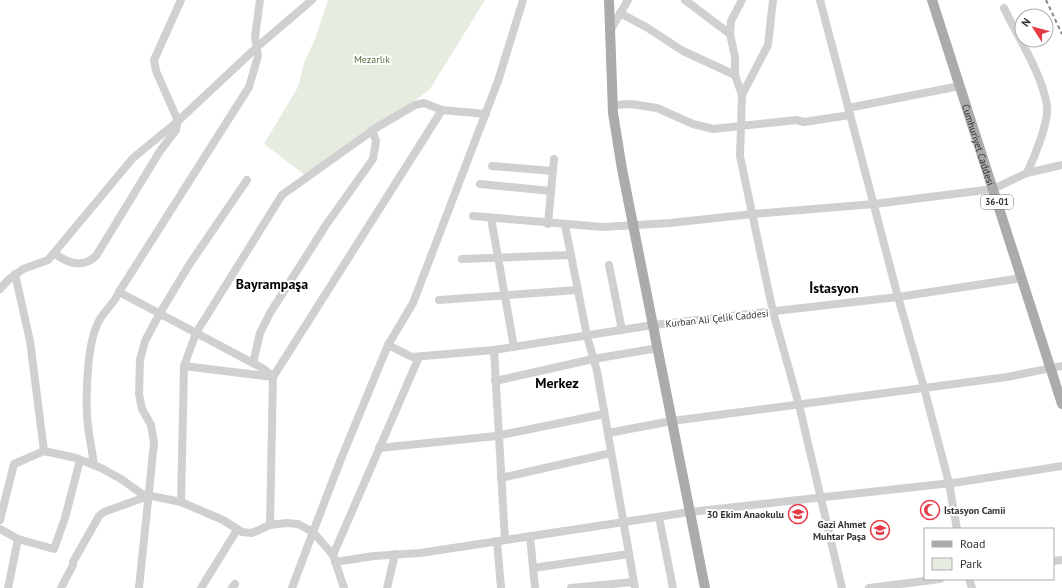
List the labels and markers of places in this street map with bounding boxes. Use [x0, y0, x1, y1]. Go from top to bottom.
mosque icon: İstasyon Camii [919, 499, 941, 521]
school or university icon: 30 Ekim Anaokulu [787, 503, 809, 525]
place label: İstasyon Camii [944, 504, 1006, 517]
place label: 30 Ekim Anaokulu [707, 508, 784, 521]
place label: Gazi Ahmet Muhtar Paşa [813, 518, 867, 543]
school or university icon: Gazi Ahmet Muhtar Paşa [869, 519, 891, 541]

